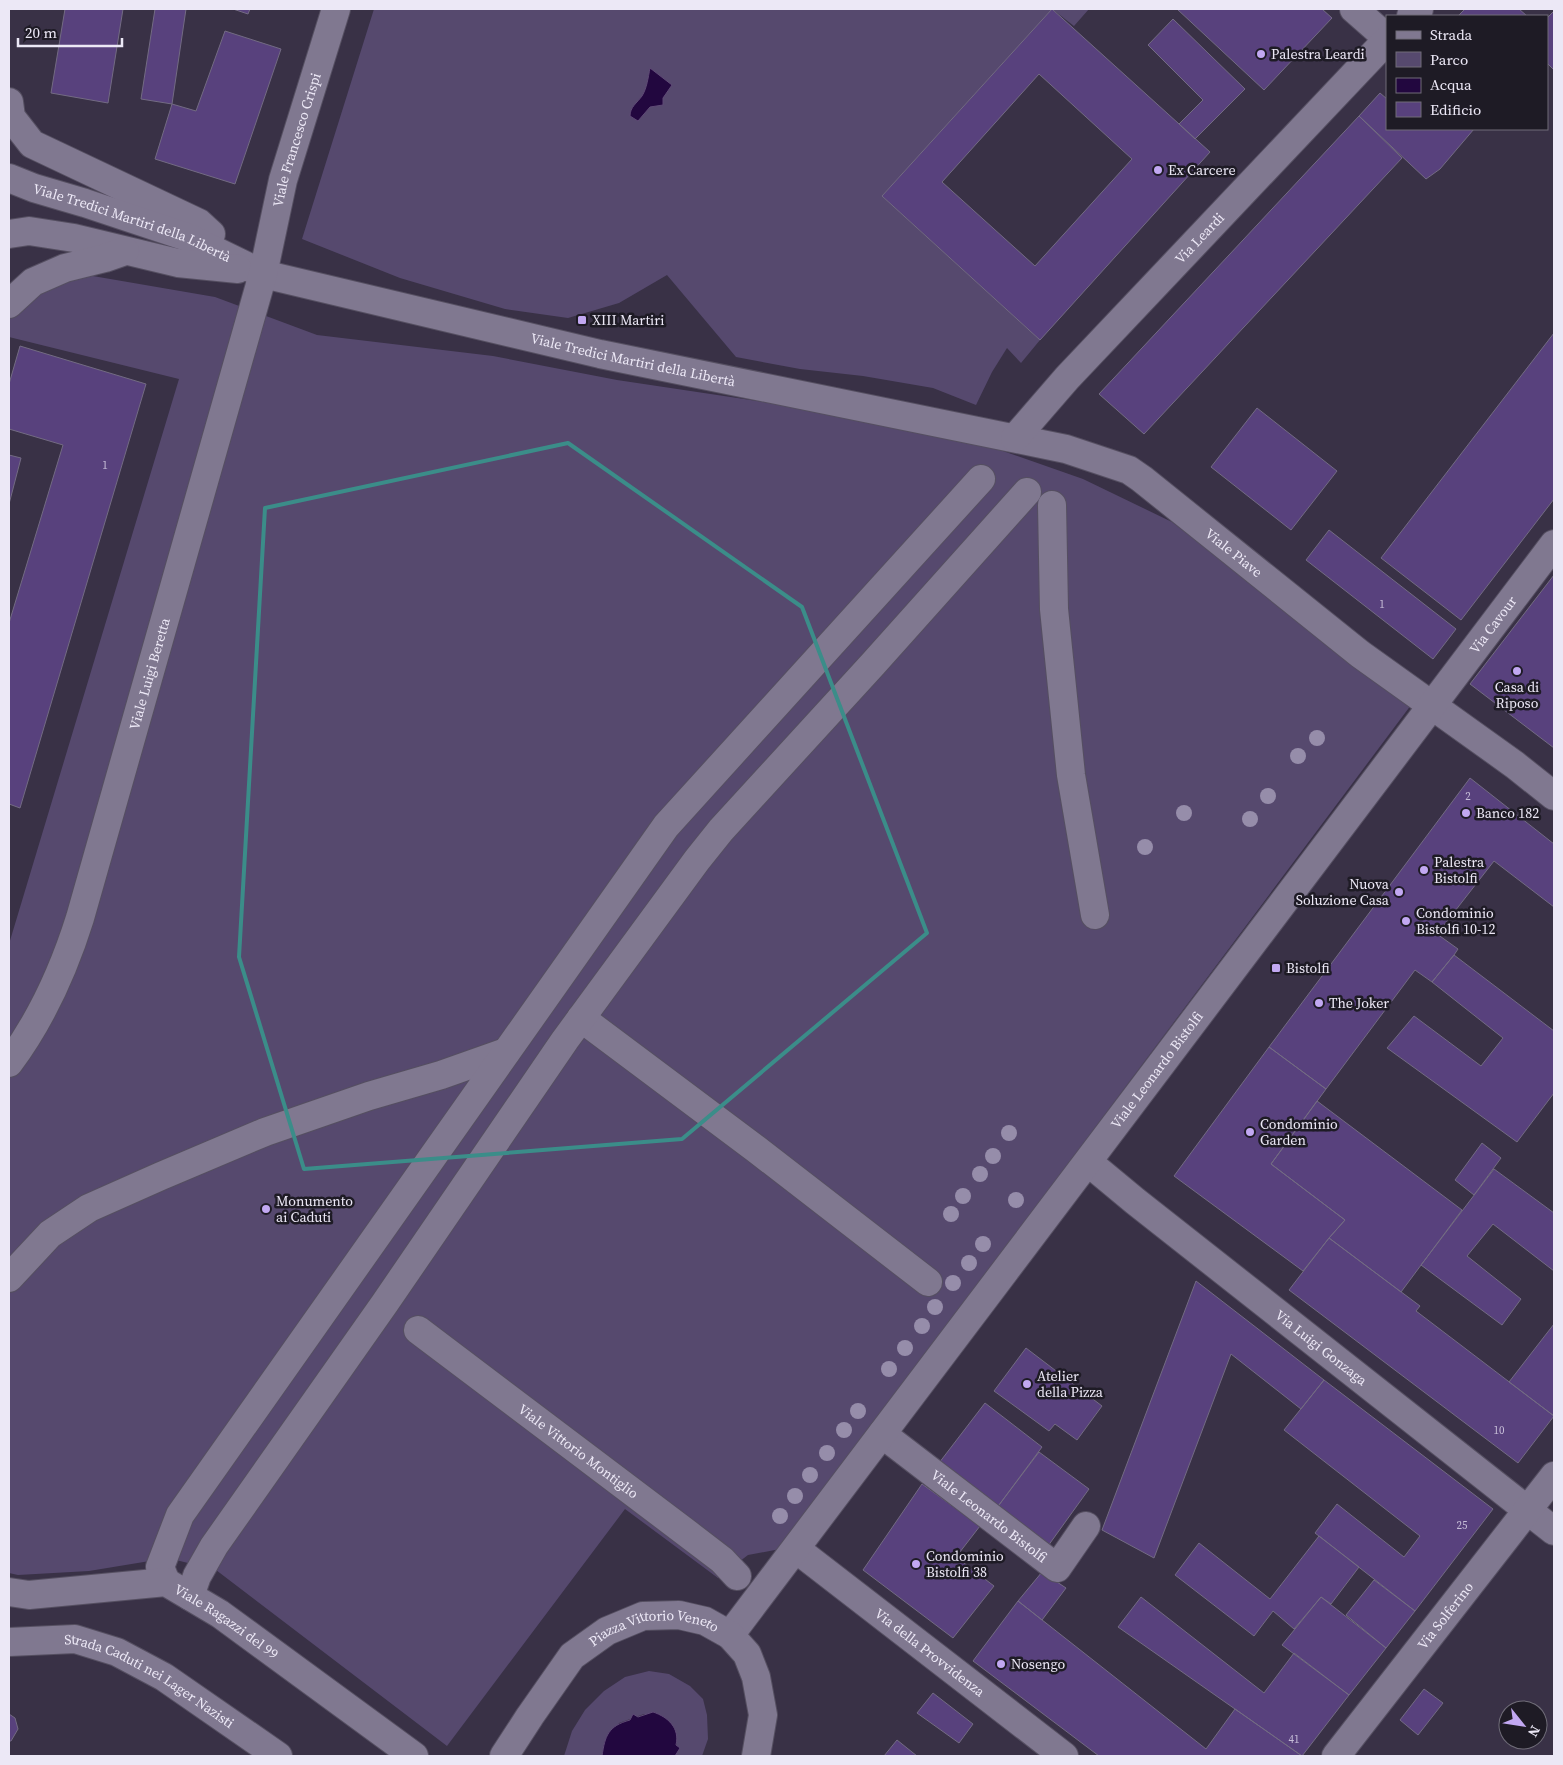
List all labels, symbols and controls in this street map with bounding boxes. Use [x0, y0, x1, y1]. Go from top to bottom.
scale bar [18, 15, 121, 47]
legend [1386, 15, 1548, 130]
text: 20 m [25, 22, 57, 43]
text: Strada [1430, 24, 1473, 45]
place label: Palestra Leardi [1271, 44, 1365, 64]
marker: Palestra Leardi [1255, 48, 1267, 60]
text: Parco [1430, 49, 1468, 70]
street label: Viale Francesco Crispi [268, 70, 326, 209]
text: Acqua [1430, 74, 1472, 95]
text: Edificio [1430, 99, 1481, 120]
place label: Ex Carcere [1168, 160, 1236, 180]
marker: Ex Carcere [1152, 164, 1164, 176]
street label: Viale Tredici Martiri della Libertà [31, 178, 235, 267]
street label: Via Leardi [1170, 208, 1229, 268]
place label: XIII Martiri [592, 310, 664, 330]
marker: XIII Martiri [576, 314, 588, 326]
street label: Viale Tredici Martiri della Libertà [529, 328, 738, 392]
house number: 1 [102, 458, 108, 473]
street label: Viale Piave [1201, 523, 1267, 582]
street label: Via Cavour [1465, 592, 1521, 658]
house number: 1 [1379, 597, 1385, 612]
street label: Viale Luigi Beretta [124, 615, 175, 732]
marker: Casa di Riposo [1511, 665, 1523, 677]
place label: Casa di Riposo [1495, 677, 1539, 713]
house number: 2 [1465, 789, 1471, 804]
place label: Banco 182 [1476, 803, 1539, 823]
marker: Banco 182 [1460, 807, 1472, 819]
place label: Palestra Bistolfi [1434, 852, 1485, 888]
marker: Palestra Bistolfi [1418, 864, 1430, 876]
place label: Nuova Soluzione Casa [1296, 874, 1390, 910]
marker: Nuova Soluzione Casa [1393, 886, 1405, 898]
place label: Condominio Bistolfi 10-12 [1416, 903, 1495, 939]
marker: Condominio Bistolfi 10-12 [1400, 915, 1412, 927]
place label: Bistolfi [1286, 958, 1330, 978]
marker: Bistolfi [1270, 962, 1282, 974]
place label: The Joker [1329, 993, 1389, 1013]
marker: The Joker [1313, 997, 1325, 1009]
street label: Viale Leonardo Bistolfi [1106, 1007, 1208, 1133]
place label: Condominio Garden [1260, 1114, 1338, 1150]
marker: Condominio Garden [1244, 1126, 1256, 1138]
place label: Monumento ai Caduti [276, 1191, 353, 1227]
marker: Monumento ai Caduti [260, 1203, 272, 1215]
street label: Via Luigi Gonzaga [1271, 1305, 1372, 1391]
place label: Atelier della Pizza [1037, 1366, 1104, 1402]
marker: Atelier della Pizza [1021, 1378, 1033, 1390]
street label: Viale Vittorio Montiglio [514, 1399, 643, 1503]
house number: 10 [1494, 1423, 1505, 1438]
street label: Viale Leonardo Bistolfi [927, 1465, 1052, 1568]
house number: 25 [1457, 1518, 1468, 1533]
place label: Condominio Bistolfi 38 [926, 1546, 1004, 1582]
marker: Condominio Bistolfi 38 [910, 1558, 922, 1570]
street label: Via Solferino [1413, 1577, 1478, 1654]
street label: Viale Ragazzi del 99 [171, 1579, 283, 1664]
street label: Via della Provvidenza [870, 1603, 990, 1702]
street label: Piazza Vittorio Veneto [585, 1605, 723, 1651]
street label: Strada Caduti nei Lager Nazisti [64, 1629, 238, 1733]
place label: Nosengo [1011, 1654, 1066, 1674]
marker: Nosengo [995, 1658, 1007, 1670]
north arrow [1498, 1700, 1548, 1750]
text: N [1523, 1722, 1545, 1741]
house number: 41 [1289, 1732, 1300, 1747]

